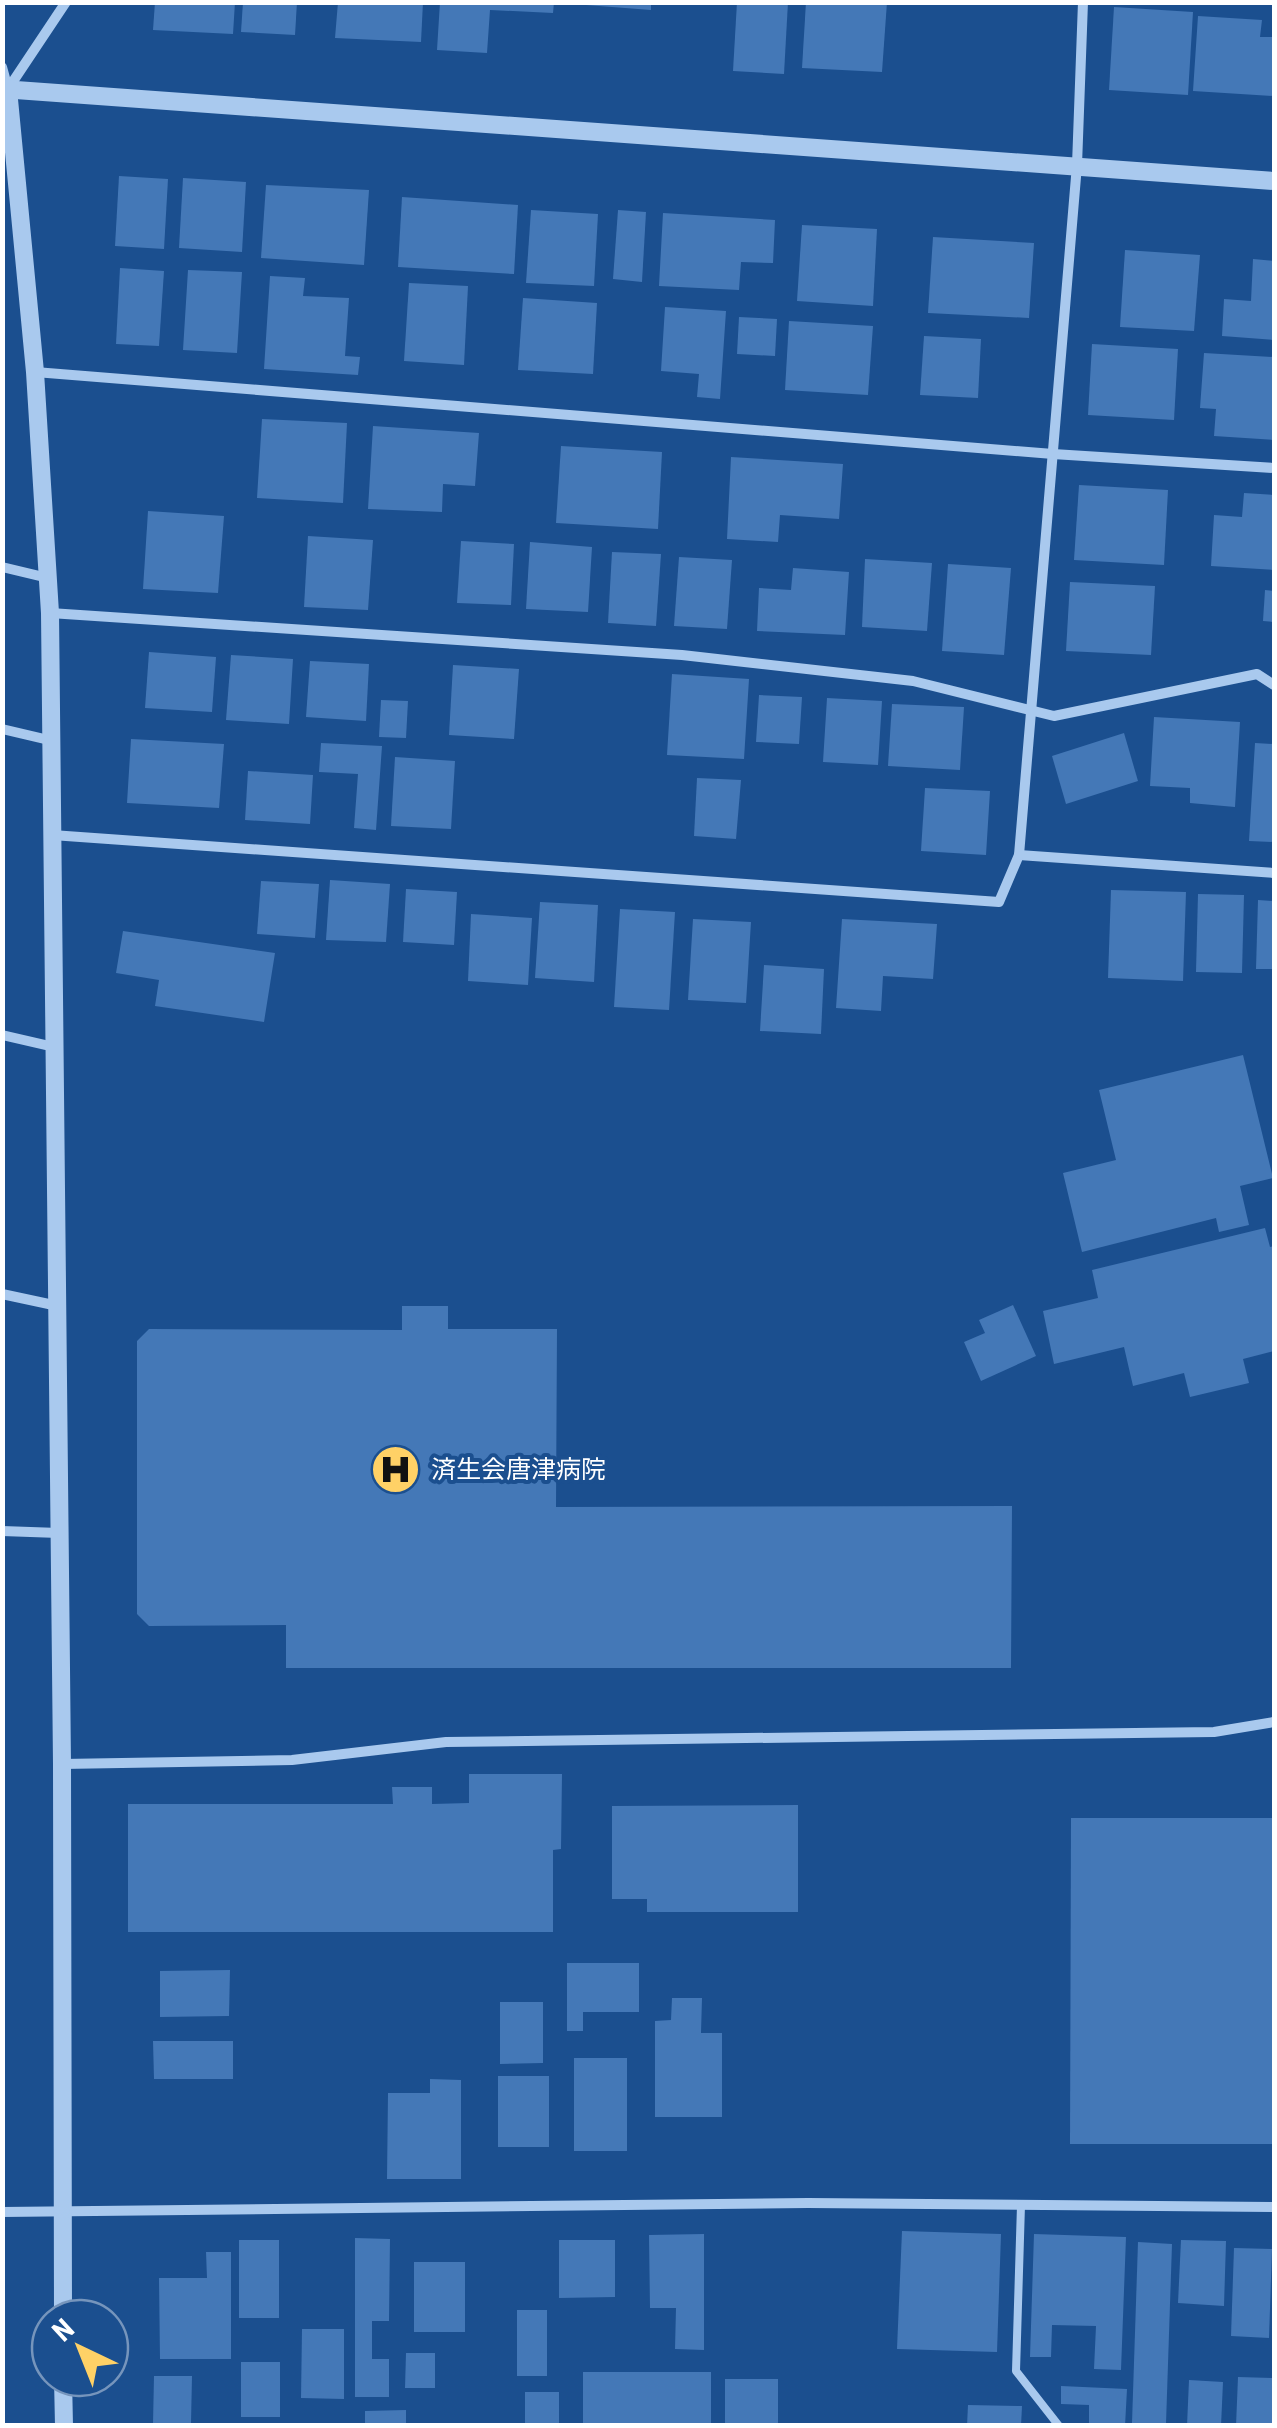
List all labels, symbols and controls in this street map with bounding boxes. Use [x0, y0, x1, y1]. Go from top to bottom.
hospital icon: 済生会唐津病院 [370, 1443, 422, 1495]
place label: 済生会唐津病院 [431, 1455, 606, 1484]
north arrow [30, 2298, 130, 2398]
text: N [46, 2312, 81, 2348]

